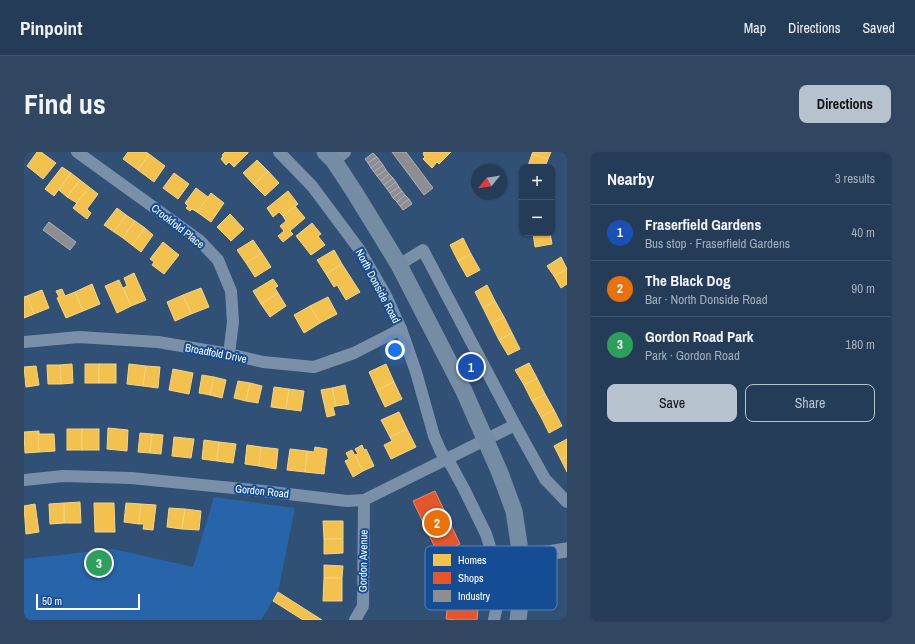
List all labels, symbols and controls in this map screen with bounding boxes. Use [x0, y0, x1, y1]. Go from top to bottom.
text: Pinpoint [20, 15, 82, 41]
text: Map [744, 19, 766, 37]
text: Directions [788, 19, 840, 37]
text: Saved [862, 19, 895, 37]
text: Find us [24, 85, 106, 123]
button: Directions [799, 85, 891, 123]
north arrow [471, 164, 507, 200]
map controls [519, 164, 555, 236]
button: + [519, 164, 555, 200]
text: Nearby [607, 167, 654, 190]
text: 3 results [835, 170, 875, 187]
button: − [519, 200, 555, 236]
street label: Crookfold Place [149, 201, 207, 251]
text: Fraserfield Gardens [645, 214, 761, 235]
text: 1 [617, 224, 623, 241]
text: 40 m [851, 224, 875, 241]
text: Bus stop · Fraserfield Gardens [645, 235, 790, 252]
street label: North Donside Road [353, 246, 403, 326]
text: The Black Dog [645, 270, 730, 291]
text: 2 [617, 280, 623, 297]
text: 90 m [851, 280, 875, 297]
text: Bar · North Donside Road [645, 291, 768, 308]
text: Gordon Road Park [645, 326, 754, 347]
text: 3 [617, 336, 623, 353]
text: 180 m [845, 336, 875, 353]
street label: Broadfold Drive [184, 340, 248, 366]
your location [385, 340, 405, 360]
text: Park · Gordon Road [645, 347, 740, 364]
pin: 1 [458, 352, 484, 382]
button: Save [607, 384, 737, 422]
button: Share [745, 384, 875, 422]
street label: Gordon Road [234, 481, 290, 501]
pin: 2 [424, 508, 450, 538]
street label: Gordon Avenue [355, 530, 371, 592]
legend [425, 546, 557, 610]
pin: 3 [86, 548, 112, 578]
text: Homes [458, 553, 487, 567]
text: Shops [458, 571, 484, 585]
text: Industry [458, 589, 491, 603]
scale bar [36, 592, 140, 611]
text: 50 m [42, 594, 62, 608]

